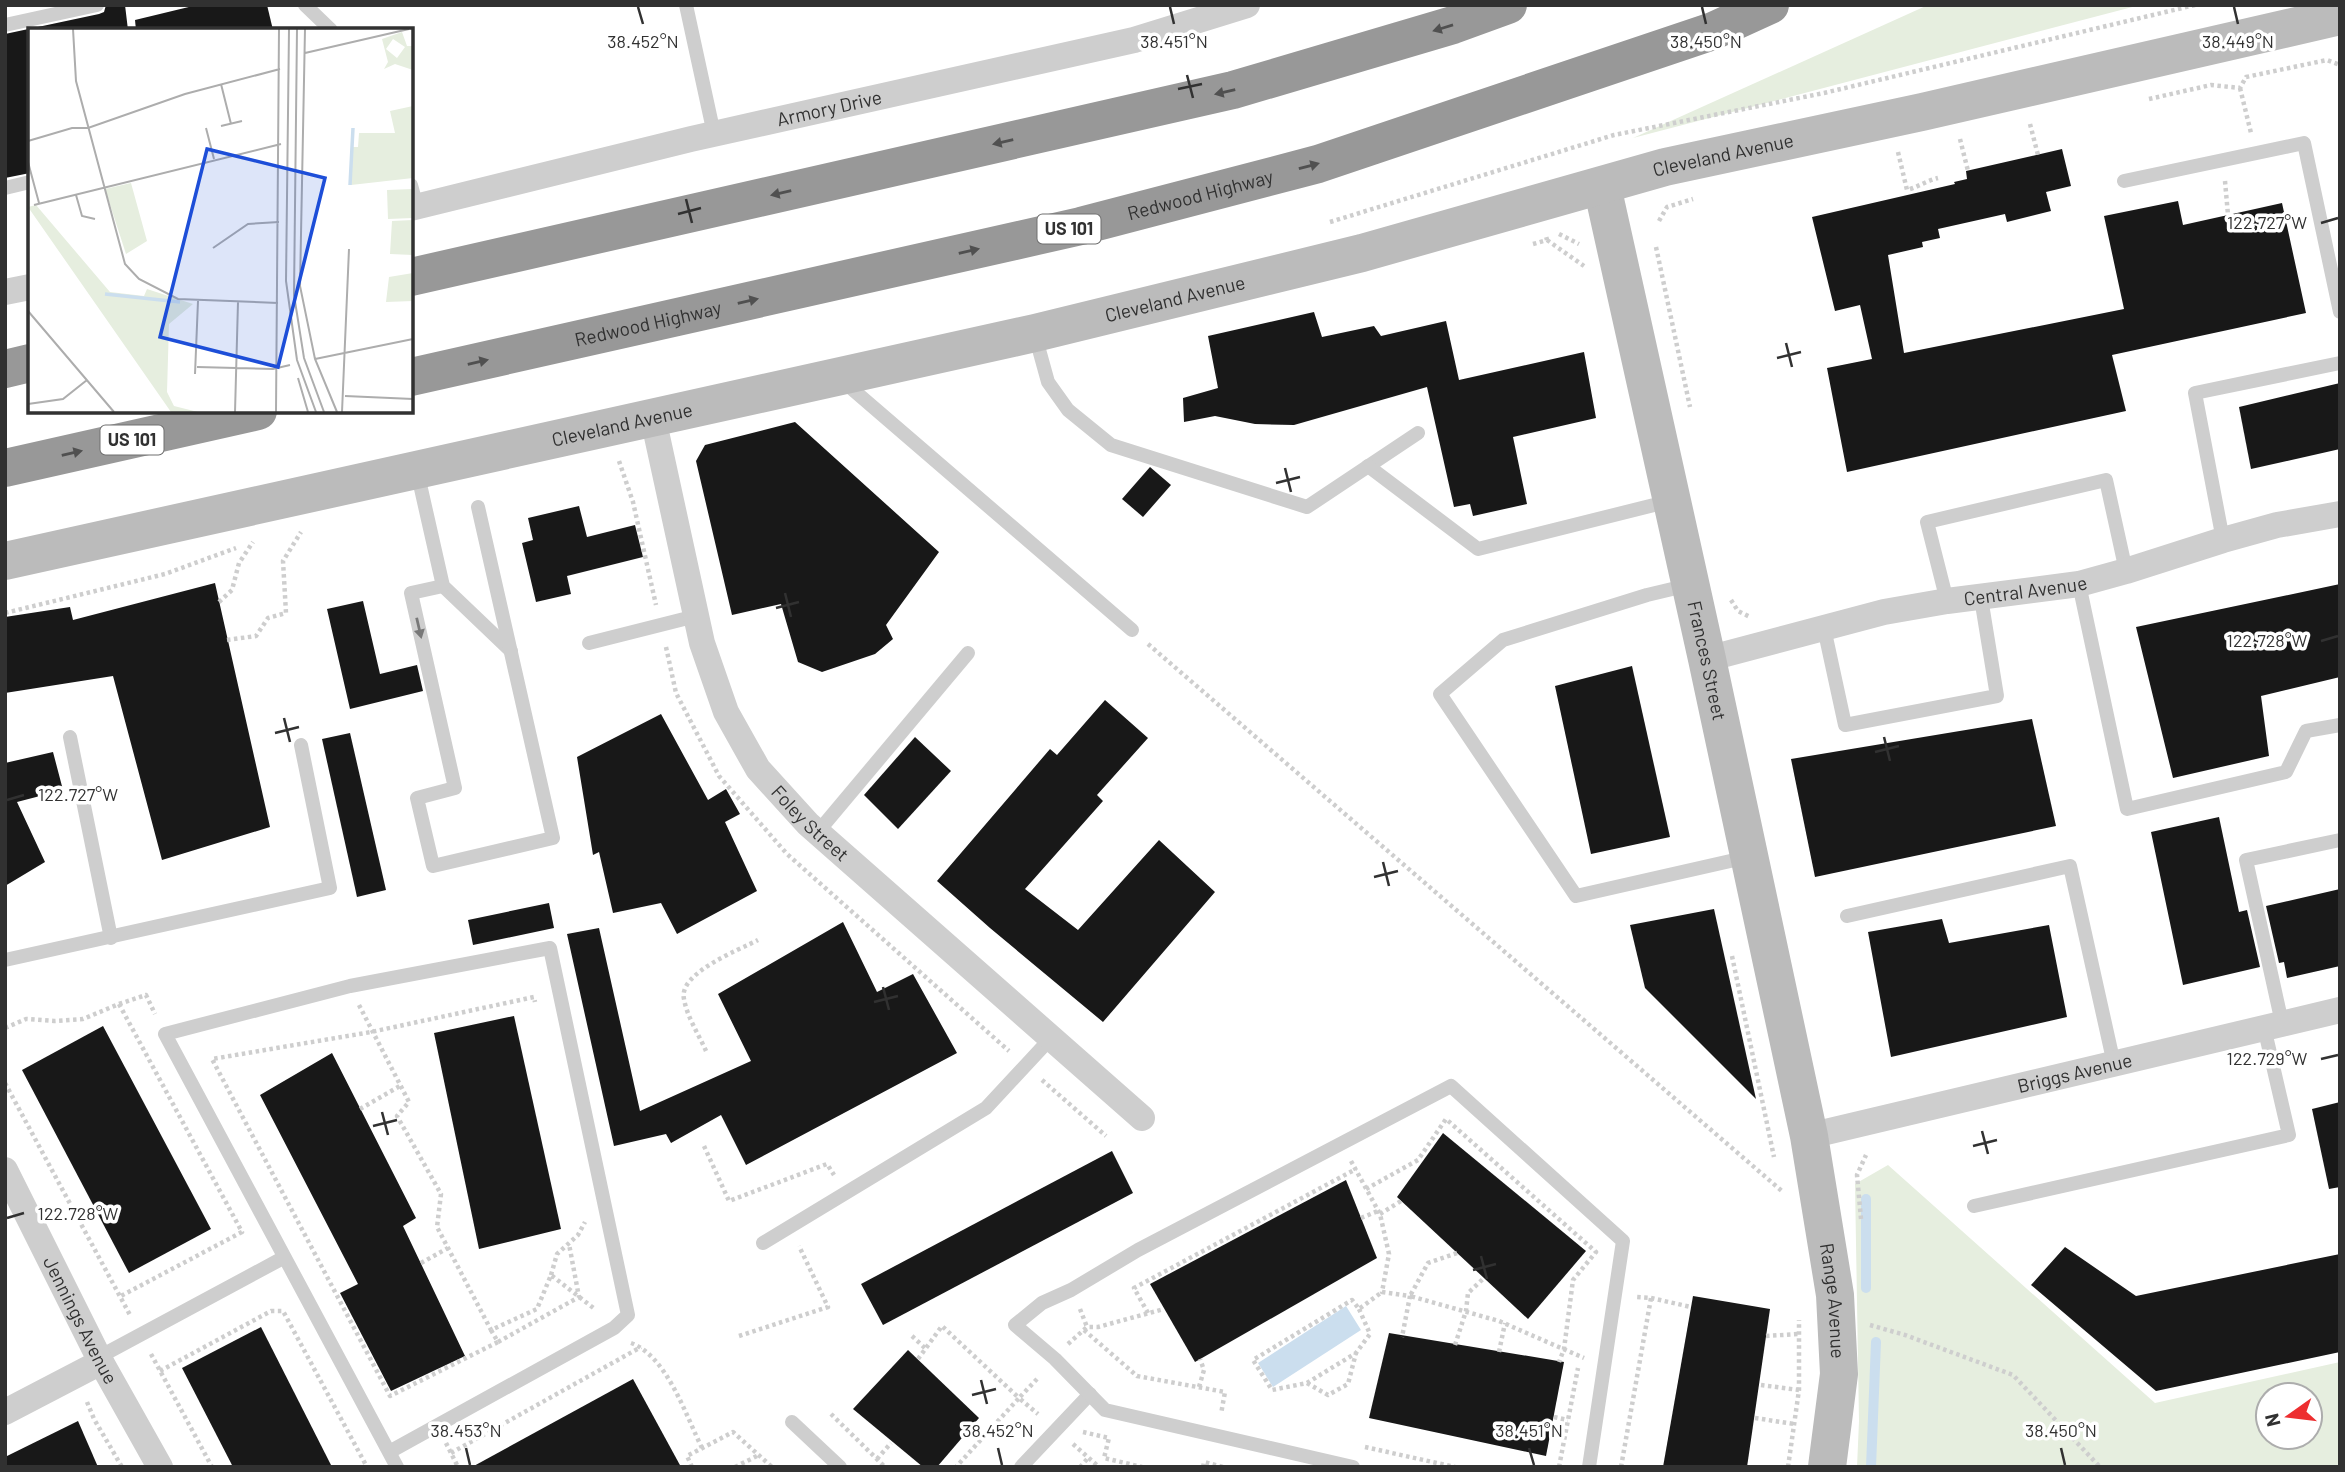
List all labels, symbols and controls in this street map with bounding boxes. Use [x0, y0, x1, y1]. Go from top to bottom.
one-way arrow [1433, 23, 1454, 33]
inset map [28, 28, 413, 413]
text: 38.452°N [607, 30, 679, 52]
text: 38.451°N [1140, 30, 1208, 52]
text: 38.450°N [1670, 30, 1742, 52]
text: 38.449°N [2202, 30, 2274, 52]
street label: Armory Drive [774, 85, 884, 130]
one-way arrow [1214, 87, 1236, 98]
street label: Cleveland Avenue [1650, 128, 1796, 181]
one-way arrow [992, 137, 1014, 148]
one-way arrow [1298, 160, 1320, 171]
street label: Redwood Highway [1125, 164, 1276, 224]
one-way arrow [770, 187, 792, 198]
text: 122.727°W [2227, 211, 2307, 233]
road number: US 101 [1038, 214, 1100, 244]
one-way arrow [959, 245, 981, 256]
street label: Cleveland Avenue [1102, 270, 1247, 326]
street label: Redwood Highway [572, 295, 724, 351]
one-way arrow [737, 295, 759, 306]
one-way arrow [467, 356, 489, 367]
street label: Cleveland Avenue [549, 397, 694, 451]
road number: US 101 [100, 426, 164, 454]
one-way arrow [61, 448, 83, 459]
street label: Central Avenue [1962, 570, 2090, 610]
street label: Frances Street [1683, 598, 1732, 722]
one-way arrow [414, 617, 425, 639]
text: 122.728°W [2227, 629, 2308, 651]
street label: Foley Street [767, 780, 854, 866]
text: 122.727°W [38, 783, 118, 805]
text: 122.729°W [2227, 1047, 2308, 1069]
street label: Briggs Avenue [2015, 1048, 2134, 1097]
text: 122.728°W [38, 1202, 119, 1224]
street label: Range Avenue [1816, 1241, 1850, 1359]
street label: Jennings Avenue [39, 1252, 123, 1388]
north arrow [2254, 1381, 2324, 1451]
text: N [2259, 1411, 2285, 1429]
text: 38.453°N [430, 1419, 502, 1441]
text: 38.452°N [962, 1419, 1034, 1441]
text: 38.451°N [1495, 1419, 1563, 1441]
text: 38.450°N [2025, 1419, 2097, 1441]

